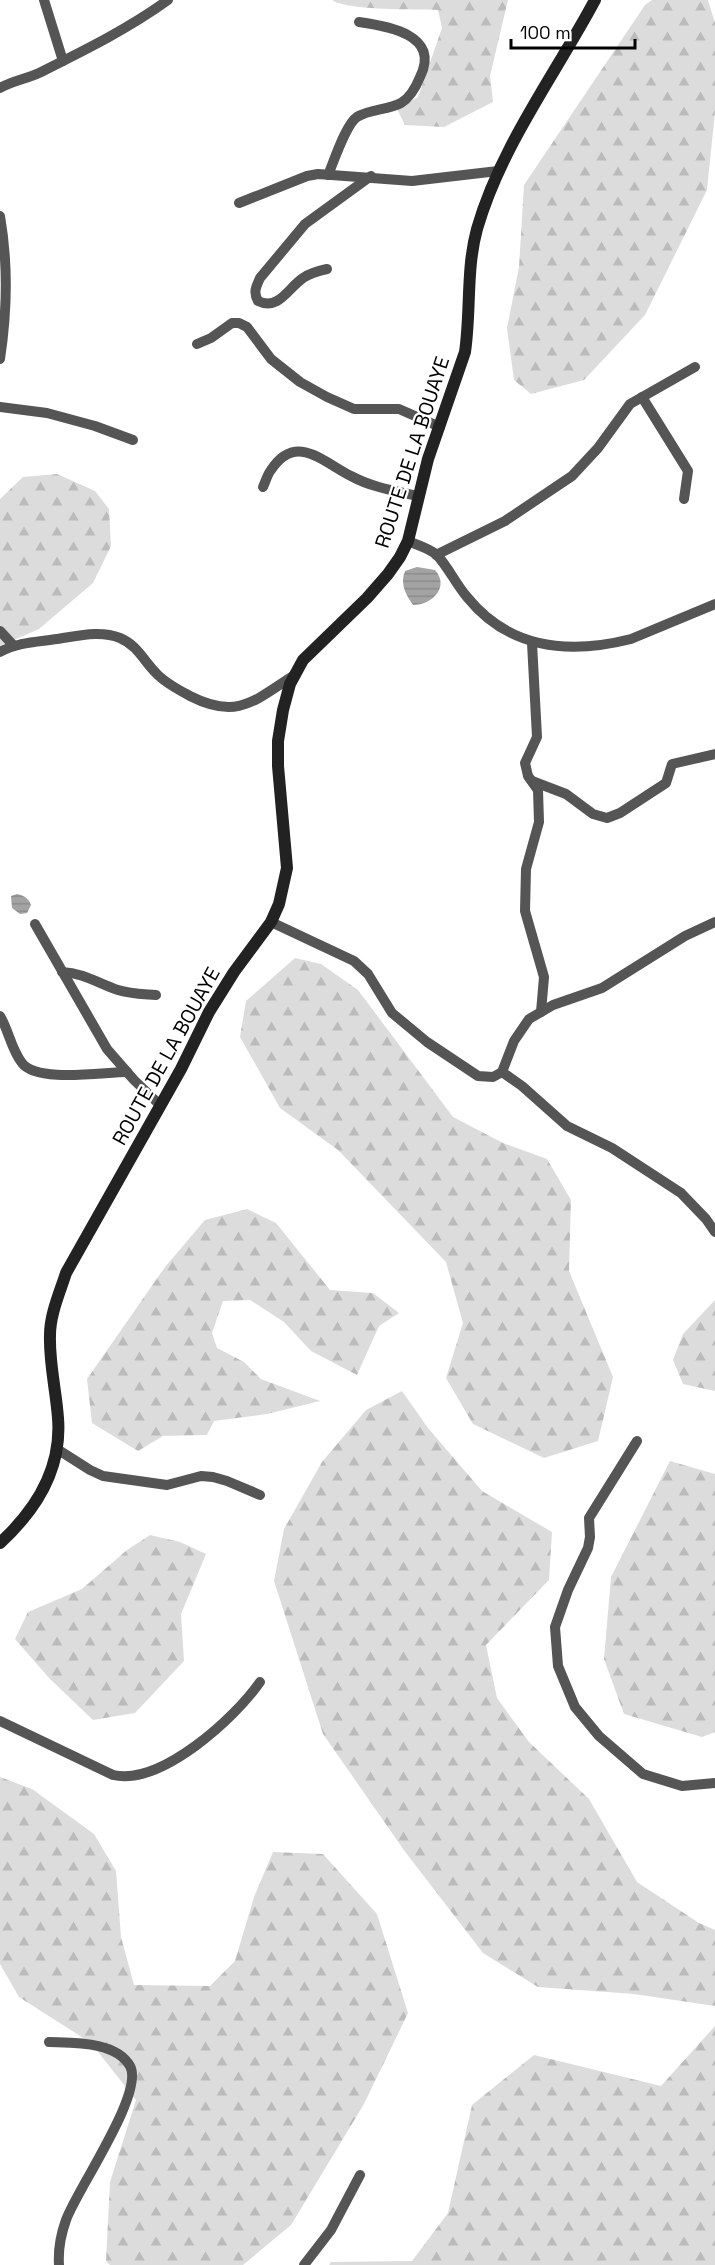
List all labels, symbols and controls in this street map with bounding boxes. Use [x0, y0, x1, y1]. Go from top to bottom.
scale bar [511, 12, 636, 50]
text: 100 m [520, 21, 571, 44]
street label: ROUTE DE LA BOUAYE [369, 353, 455, 551]
street label: ROUTE DE LA BOUAYE [106, 962, 226, 1150]

